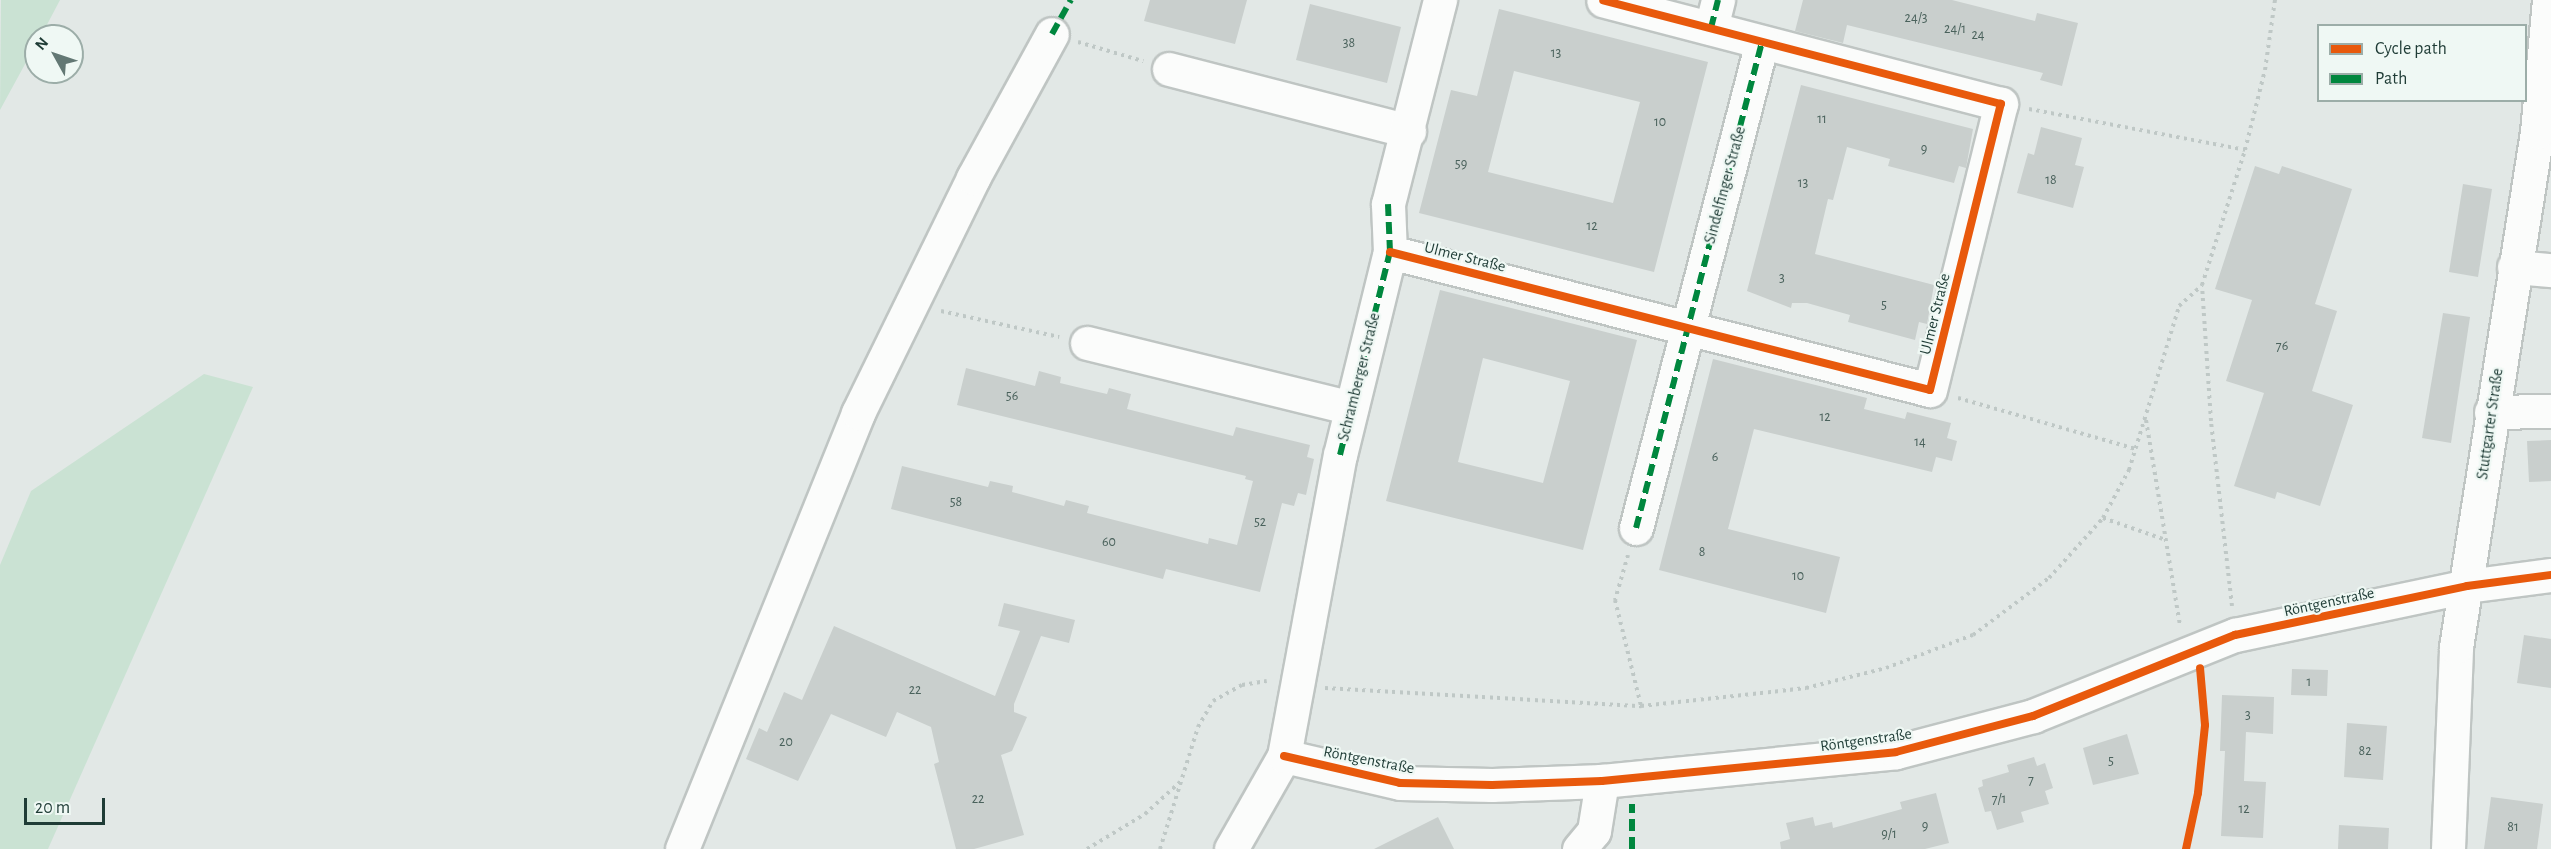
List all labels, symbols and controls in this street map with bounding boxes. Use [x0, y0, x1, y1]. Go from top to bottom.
house number: 24/3 [1905, 10, 1927, 26]
house number: 24/1 [1944, 21, 1966, 37]
north arrow [24, 24, 84, 84]
legend [2317, 24, 2527, 102]
house number: 24 [1971, 27, 1985, 43]
text: N [32, 34, 51, 53]
house number: 38 [1343, 35, 1355, 51]
text: Cycle path [2375, 40, 2447, 58]
house number: 13 [1551, 45, 1561, 61]
text: Path [2375, 70, 2407, 88]
house number: 11 [1817, 111, 1827, 127]
house number: 10 [1654, 114, 1666, 130]
street label: Sindelfinger Straße [1700, 124, 1750, 246]
house number: 9 [1921, 141, 1927, 157]
house number: 59 [1455, 156, 1467, 172]
house number: 18 [2045, 172, 2057, 188]
house number: 13 [1798, 175, 1808, 191]
house number: 12 [1586, 218, 1598, 234]
street label: Ulmer Straße [1422, 238, 1508, 276]
house number: 3 [1779, 270, 1785, 286]
street label: Ulmer Straße [1916, 271, 1954, 357]
house number: 5 [1881, 297, 1887, 313]
street label: Schramberger Straße [1334, 311, 1384, 443]
house number: 76 [2276, 338, 2288, 354]
street label: Stuttgarter Straße [2473, 367, 2507, 481]
house number: 56 [1006, 388, 1018, 404]
house number: 12 [1819, 409, 1831, 425]
house number: 14 [1914, 434, 1926, 450]
house number: 6 [1712, 449, 1718, 465]
house number: 58 [950, 494, 962, 510]
house number: 52 [1254, 514, 1266, 530]
house number: 60 [1102, 534, 1116, 550]
house number: 8 [1699, 544, 1705, 560]
house number: 10 [1792, 568, 1804, 584]
street label: Röntgenstraße [2282, 583, 2376, 621]
house number: 1 [2307, 674, 2311, 690]
house number: 22 [909, 682, 921, 698]
house number: 3 [2245, 707, 2251, 723]
street label: Röntgenstraße [1819, 724, 1913, 756]
house number: 20 [779, 734, 793, 750]
street label: Röntgenstraße [1322, 742, 1416, 778]
house number: 82 [2358, 743, 2372, 759]
house number: 5 [2108, 753, 2114, 769]
house number: 7 [2028, 772, 2034, 788]
scale bar [27, 786, 108, 824]
house number: 22 [972, 791, 984, 807]
house number: 7/1 [1992, 791, 2006, 807]
text: 20 m [35, 799, 70, 817]
house number: 12 [2238, 801, 2250, 817]
house number: 9 [1922, 818, 1928, 834]
house number: 81 [2507, 819, 2519, 835]
house number: 9/1 [1881, 826, 1897, 842]

